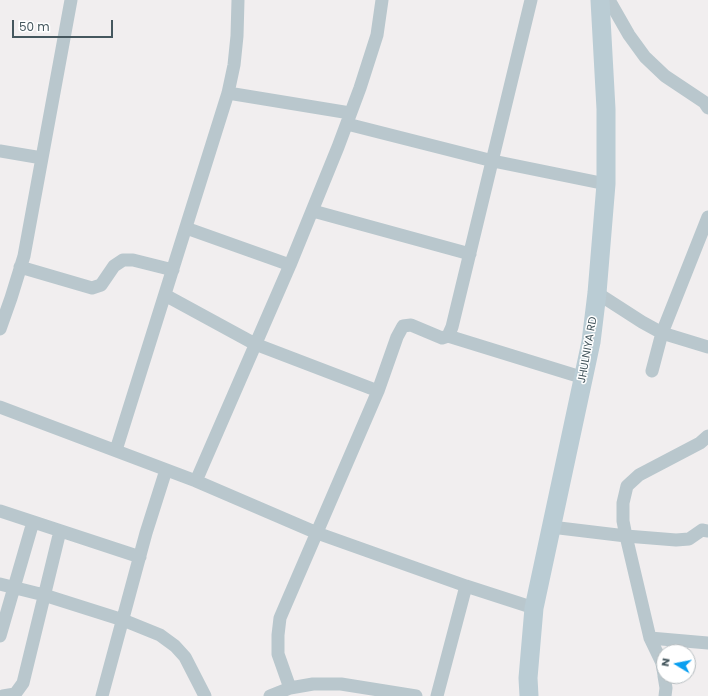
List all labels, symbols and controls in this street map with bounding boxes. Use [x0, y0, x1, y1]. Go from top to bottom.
scale bar [14, 12, 115, 38]
text: 50 m [19, 18, 50, 35]
street label: JHULNIYA RD [576, 316, 600, 384]
north arrow [656, 644, 696, 684]
text: N [657, 657, 674, 668]

